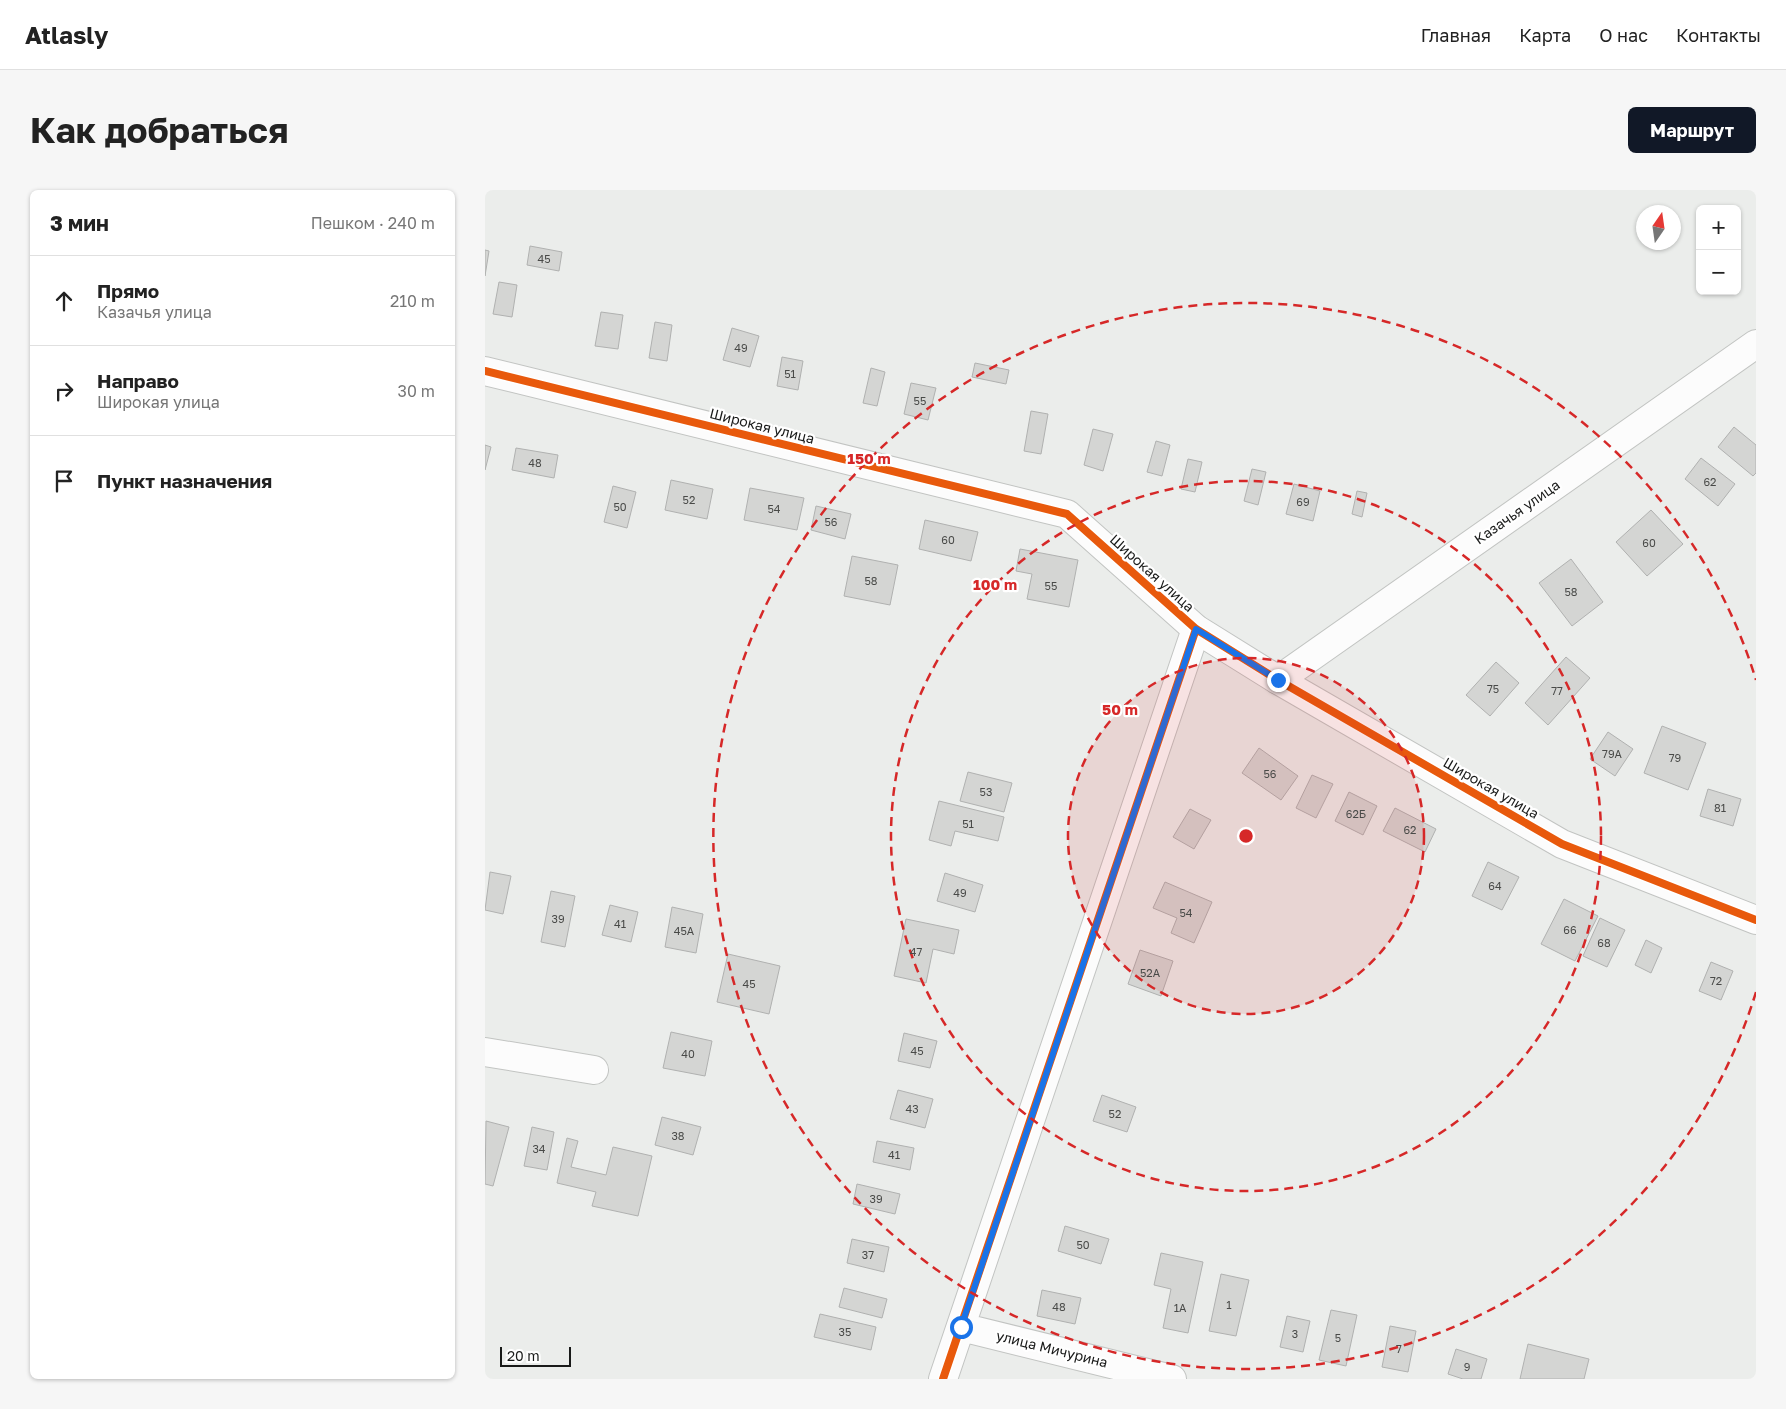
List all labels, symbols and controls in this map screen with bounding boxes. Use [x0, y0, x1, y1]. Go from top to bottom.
text: Atlasly [25, 20, 108, 49]
text: Главная [1421, 24, 1491, 46]
text: Карта [1519, 24, 1571, 46]
text: О нас [1599, 24, 1648, 46]
text: Контакты [1676, 24, 1761, 46]
button: Маршрут [1628, 107, 1756, 153]
text: Как добраться [30, 109, 288, 151]
north arrow [1636, 205, 1681, 250]
map controls [1696, 205, 1741, 295]
button: + [1696, 205, 1741, 250]
text: 3 мин [50, 210, 109, 236]
text: Пешком · 240 m [311, 213, 435, 233]
button: − [1696, 250, 1741, 295]
house number: 45 [537, 252, 551, 265]
text: Прямо [97, 279, 159, 302]
icon: ahead [50, 287, 78, 315]
text: 210 m [390, 291, 435, 311]
text: Казачья улица [97, 302, 212, 322]
house number: 49 [734, 341, 748, 354]
house number: 51 [784, 367, 796, 380]
text: Направо [97, 369, 179, 392]
icon: right [50, 377, 78, 405]
text: 30 m [398, 381, 435, 401]
text: Широкая улица [97, 392, 220, 412]
house number: 55 [914, 394, 926, 407]
street label: Широкая улица [708, 404, 816, 447]
text: 150 m [847, 449, 891, 467]
house number: 48 [528, 456, 542, 469]
icon: arrive [50, 467, 78, 495]
text: Пункт назначения [97, 469, 272, 492]
house number: 62 [1703, 475, 1717, 488]
street label: Казачья улица [1471, 476, 1563, 547]
house number: 52 [683, 493, 695, 506]
house number: 69 [1296, 495, 1310, 508]
house number: 50 [613, 500, 627, 513]
house number: 54 [767, 502, 781, 515]
house number: 56 [824, 515, 838, 528]
street label: Широкая улица [1107, 530, 1198, 615]
house number: 60 [941, 533, 955, 546]
house number: 60 [1642, 536, 1656, 549]
house number: 58 [864, 574, 878, 587]
text: 100 m [973, 575, 1017, 593]
house number: 55 [1045, 579, 1057, 592]
house number: 58 [1564, 585, 1578, 598]
route end [1267, 669, 1290, 692]
house number: 75 [1487, 682, 1499, 695]
house number: 77 [1551, 684, 1563, 697]
text: 50 m [1102, 700, 1138, 718]
house number: 79А [1602, 747, 1623, 760]
house number: 79 [1669, 751, 1681, 764]
street label: Широкая улица [1440, 753, 1542, 822]
house number: 56 [1263, 767, 1277, 780]
house number: 53 [980, 785, 992, 798]
house number: 81 [1714, 801, 1726, 814]
house number: 62Б [1346, 807, 1366, 820]
house number: 51 [962, 817, 974, 830]
house number: 62 [1403, 823, 1417, 836]
centre of rings [1237, 827, 1255, 845]
house number: 64 [1488, 879, 1502, 892]
house number: 49 [953, 886, 967, 899]
house number: 54 [1179, 906, 1193, 919]
house number: 39 [551, 912, 565, 925]
house number: 41 [614, 917, 626, 930]
house number: 66 [1563, 923, 1577, 936]
house number: 45А [674, 924, 695, 937]
house number: 68 [1597, 936, 1611, 949]
house number: 47 [910, 945, 922, 958]
house number: 52А [1140, 966, 1161, 979]
house number: 72 [1710, 974, 1722, 987]
house number: 45 [742, 977, 756, 990]
house number: 45 [910, 1044, 924, 1057]
house number: 40 [681, 1047, 695, 1060]
house number: 43 [905, 1102, 919, 1115]
house number: 52 [1109, 1107, 1121, 1120]
house number: 38 [671, 1129, 685, 1142]
house number: 34 [532, 1142, 546, 1155]
house number: 41 [888, 1148, 900, 1161]
house number: 39 [869, 1192, 883, 1205]
house number: 50 [1076, 1238, 1090, 1251]
house number: 37 [862, 1248, 874, 1261]
house number: 1 [1226, 1298, 1232, 1311]
house number: 48 [1052, 1300, 1066, 1313]
house number: 1А [1174, 1301, 1187, 1314]
route start [950, 1316, 973, 1339]
house number: 35 [839, 1325, 851, 1338]
street label: улица Мичурина [995, 1326, 1110, 1371]
house number: 3 [1292, 1327, 1298, 1340]
house number: 5 [1335, 1331, 1341, 1344]
house number: 7 [1396, 1342, 1402, 1355]
scale bar [500, 1344, 571, 1367]
text: 20 m [507, 1347, 540, 1364]
house number: 9 [1464, 1360, 1470, 1373]

